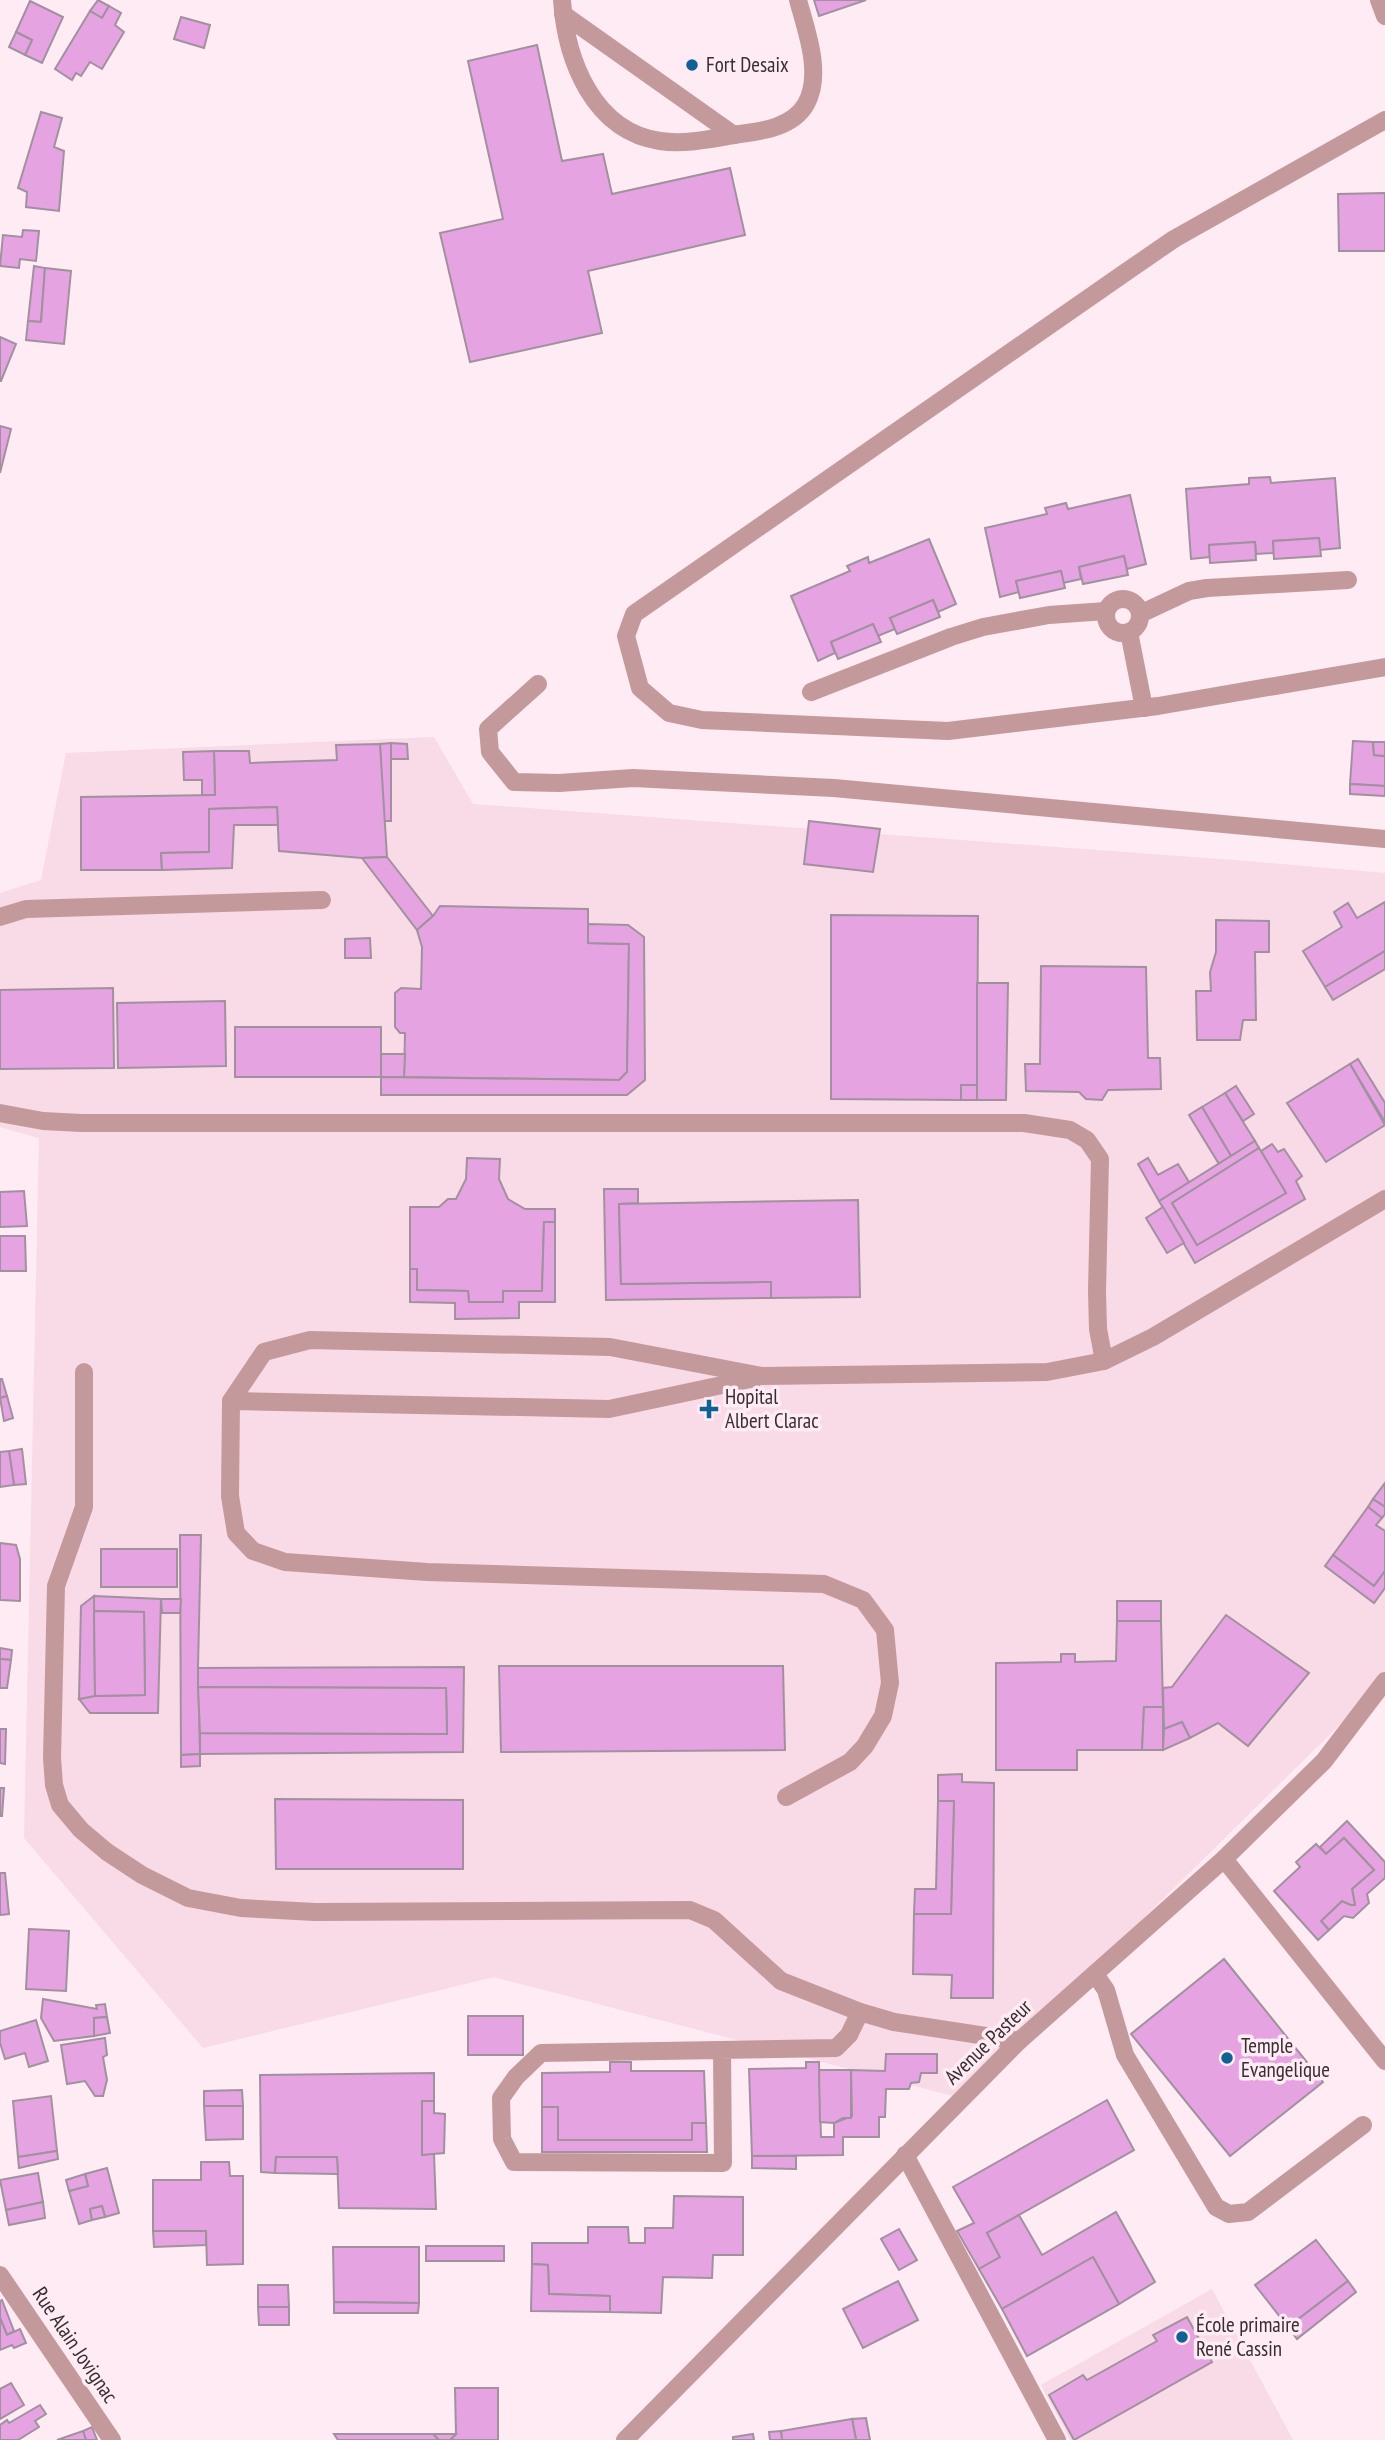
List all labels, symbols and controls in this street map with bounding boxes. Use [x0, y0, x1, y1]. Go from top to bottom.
place label: Fort Desaix [706, 51, 789, 78]
marker: Fort Desaix [684, 57, 700, 73]
place label: Hopital Albert Clarac [725, 1383, 819, 1434]
marker: Hopital Albert Clarac [699, 1399, 719, 1419]
street label: Avenue Pasteur [938, 1993, 1037, 2090]
place label: Temple Evangelique [1241, 2032, 1330, 2083]
marker: Temple Evangelique [1219, 2050, 1235, 2066]
street label: Rue Alain Jovignac [27, 2282, 124, 2408]
place label: École primaire René Cassin [1196, 2311, 1300, 2362]
marker: École primaire René Cassin [1174, 2329, 1190, 2345]

